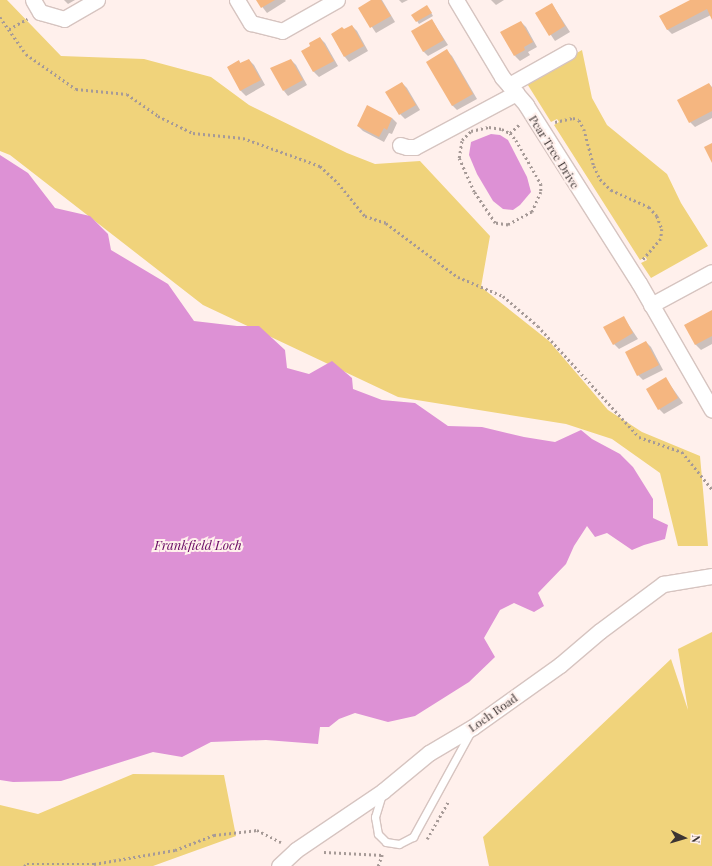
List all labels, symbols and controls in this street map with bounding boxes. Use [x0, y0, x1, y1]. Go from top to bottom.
street label: Pear Tree Drive [526, 112, 582, 192]
water label: Frankfield Loch [154, 537, 242, 553]
street label: Loch Road [466, 691, 520, 735]
north arrow [664, 818, 704, 858]
text: N [689, 834, 704, 844]

